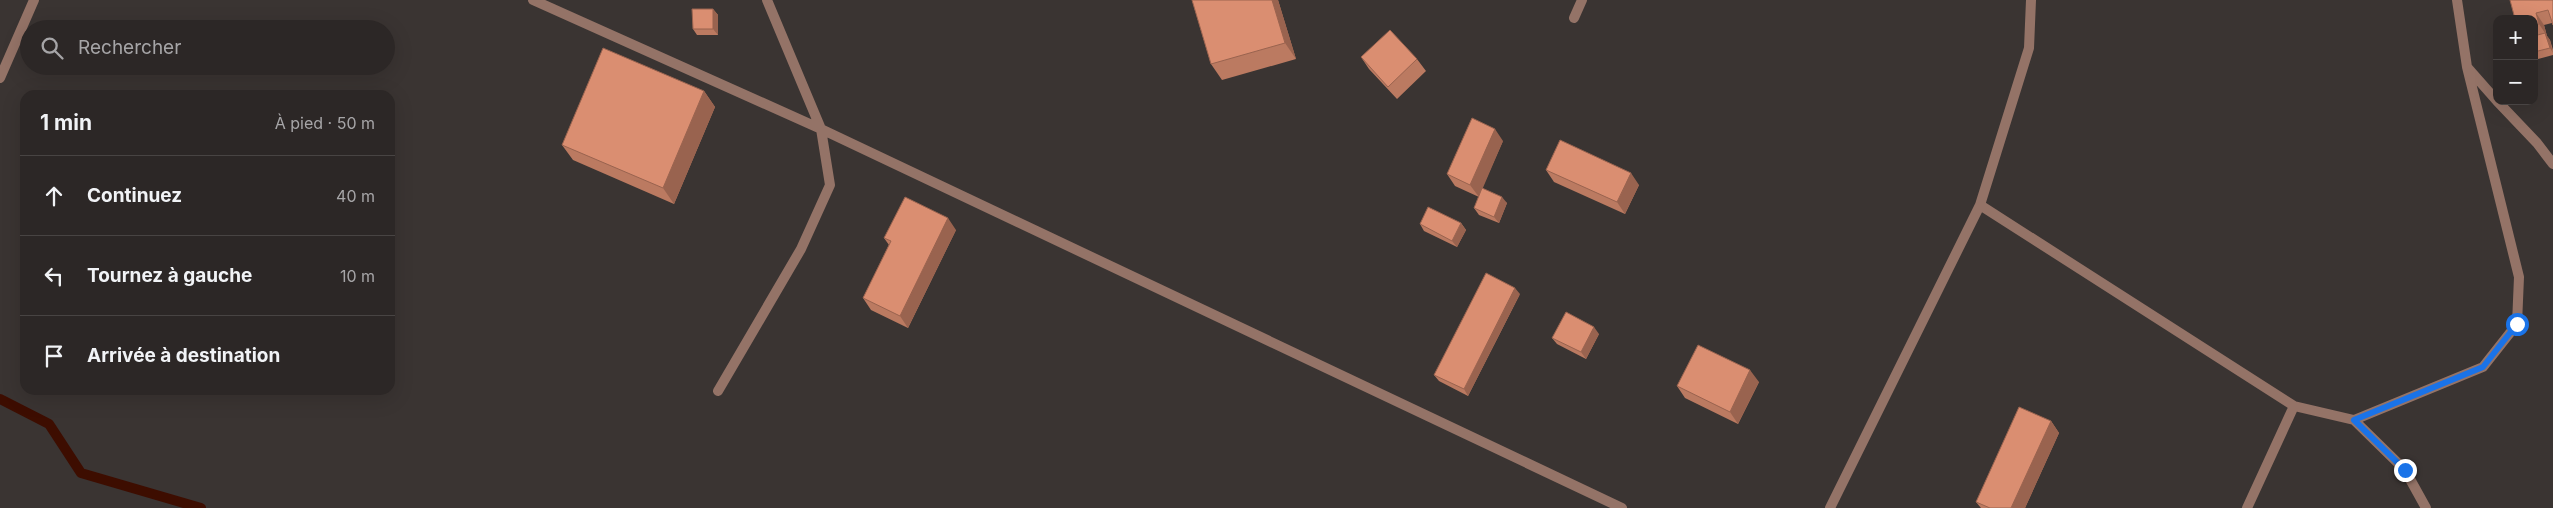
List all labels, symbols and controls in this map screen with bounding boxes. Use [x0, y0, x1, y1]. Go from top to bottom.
map controls [2493, 15, 2538, 105]
button: + [2493, 15, 2538, 60]
search box [20, 20, 395, 75]
icon: search [38, 34, 66, 62]
text: Rechercher [78, 36, 181, 59]
button: − [2493, 60, 2538, 105]
text: 1 min [40, 110, 92, 135]
text: À pied · 50 m [275, 113, 375, 133]
icon: ahead [40, 182, 68, 210]
text: Continuez [87, 184, 182, 207]
text: 40 m [336, 186, 375, 206]
icon: left [40, 262, 68, 290]
text: Tournez à gauche [87, 264, 252, 287]
text: 10 m [340, 266, 375, 286]
route start [2506, 313, 2529, 336]
icon: arrive [40, 342, 68, 370]
text: Arrivée à destination [87, 344, 280, 367]
route end [2394, 459, 2417, 482]

